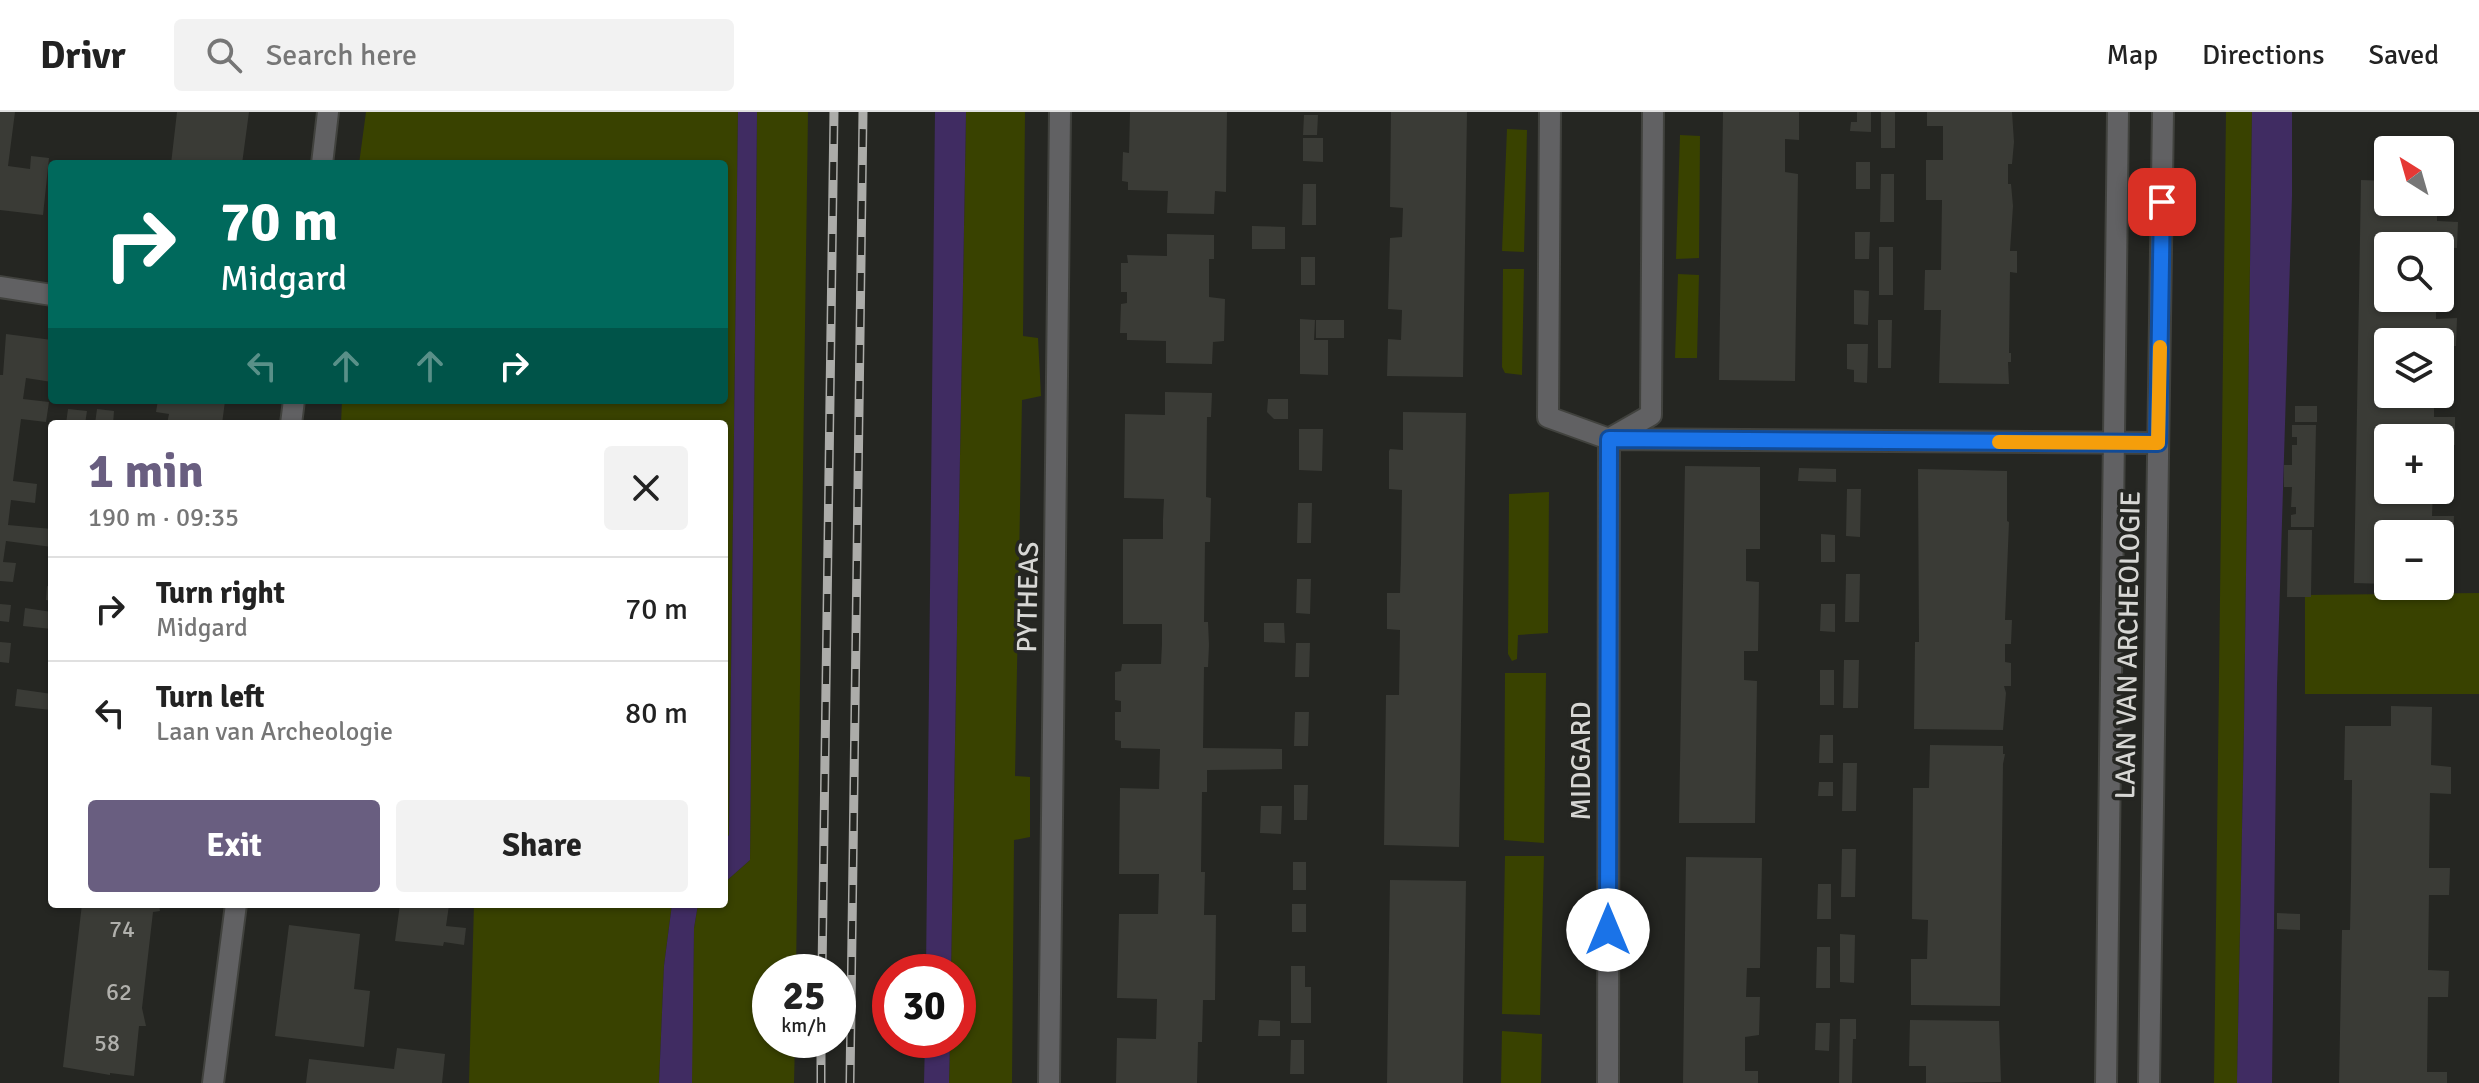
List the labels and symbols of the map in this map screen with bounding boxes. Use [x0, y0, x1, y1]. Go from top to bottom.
north arrow [2374, 136, 2454, 216]
pin [2128, 168, 2196, 236]
street label: LAAN VAN ARCHEOLOGIE [2108, 491, 2148, 800]
street label: PYTHEAS [1010, 541, 1046, 653]
street label: MIDGARD [1564, 701, 1598, 821]
position arrow [1566, 888, 1650, 972]
house number: 74 [109, 914, 135, 944]
speed limit sign: 30 [872, 954, 976, 1058]
house number: 62 [106, 977, 132, 1007]
house number: 58 [94, 1028, 120, 1058]

